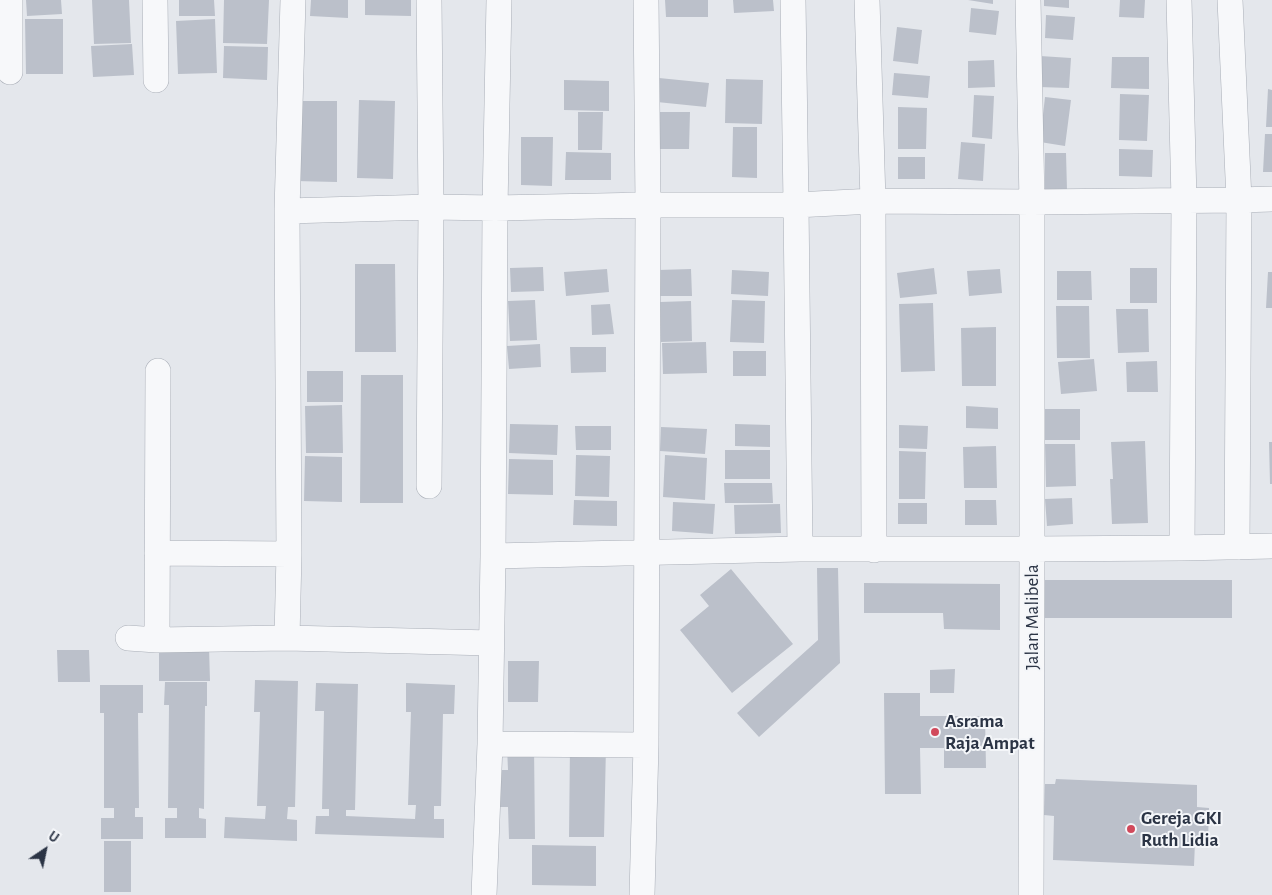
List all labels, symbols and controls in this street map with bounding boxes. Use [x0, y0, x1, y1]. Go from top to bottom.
street label: Jalan Malibela [1021, 564, 1043, 670]
place label: Asrama Raja Ampat [945, 710, 1035, 754]
marker: Asrama Raja Ampat [929, 726, 941, 738]
place label: Gereja GKI Ruth Lidia [1141, 807, 1222, 851]
marker: Gereja GKI Ruth Lidia [1125, 823, 1137, 835]
north arrow [20, 825, 70, 875]
text: U [46, 829, 61, 846]

